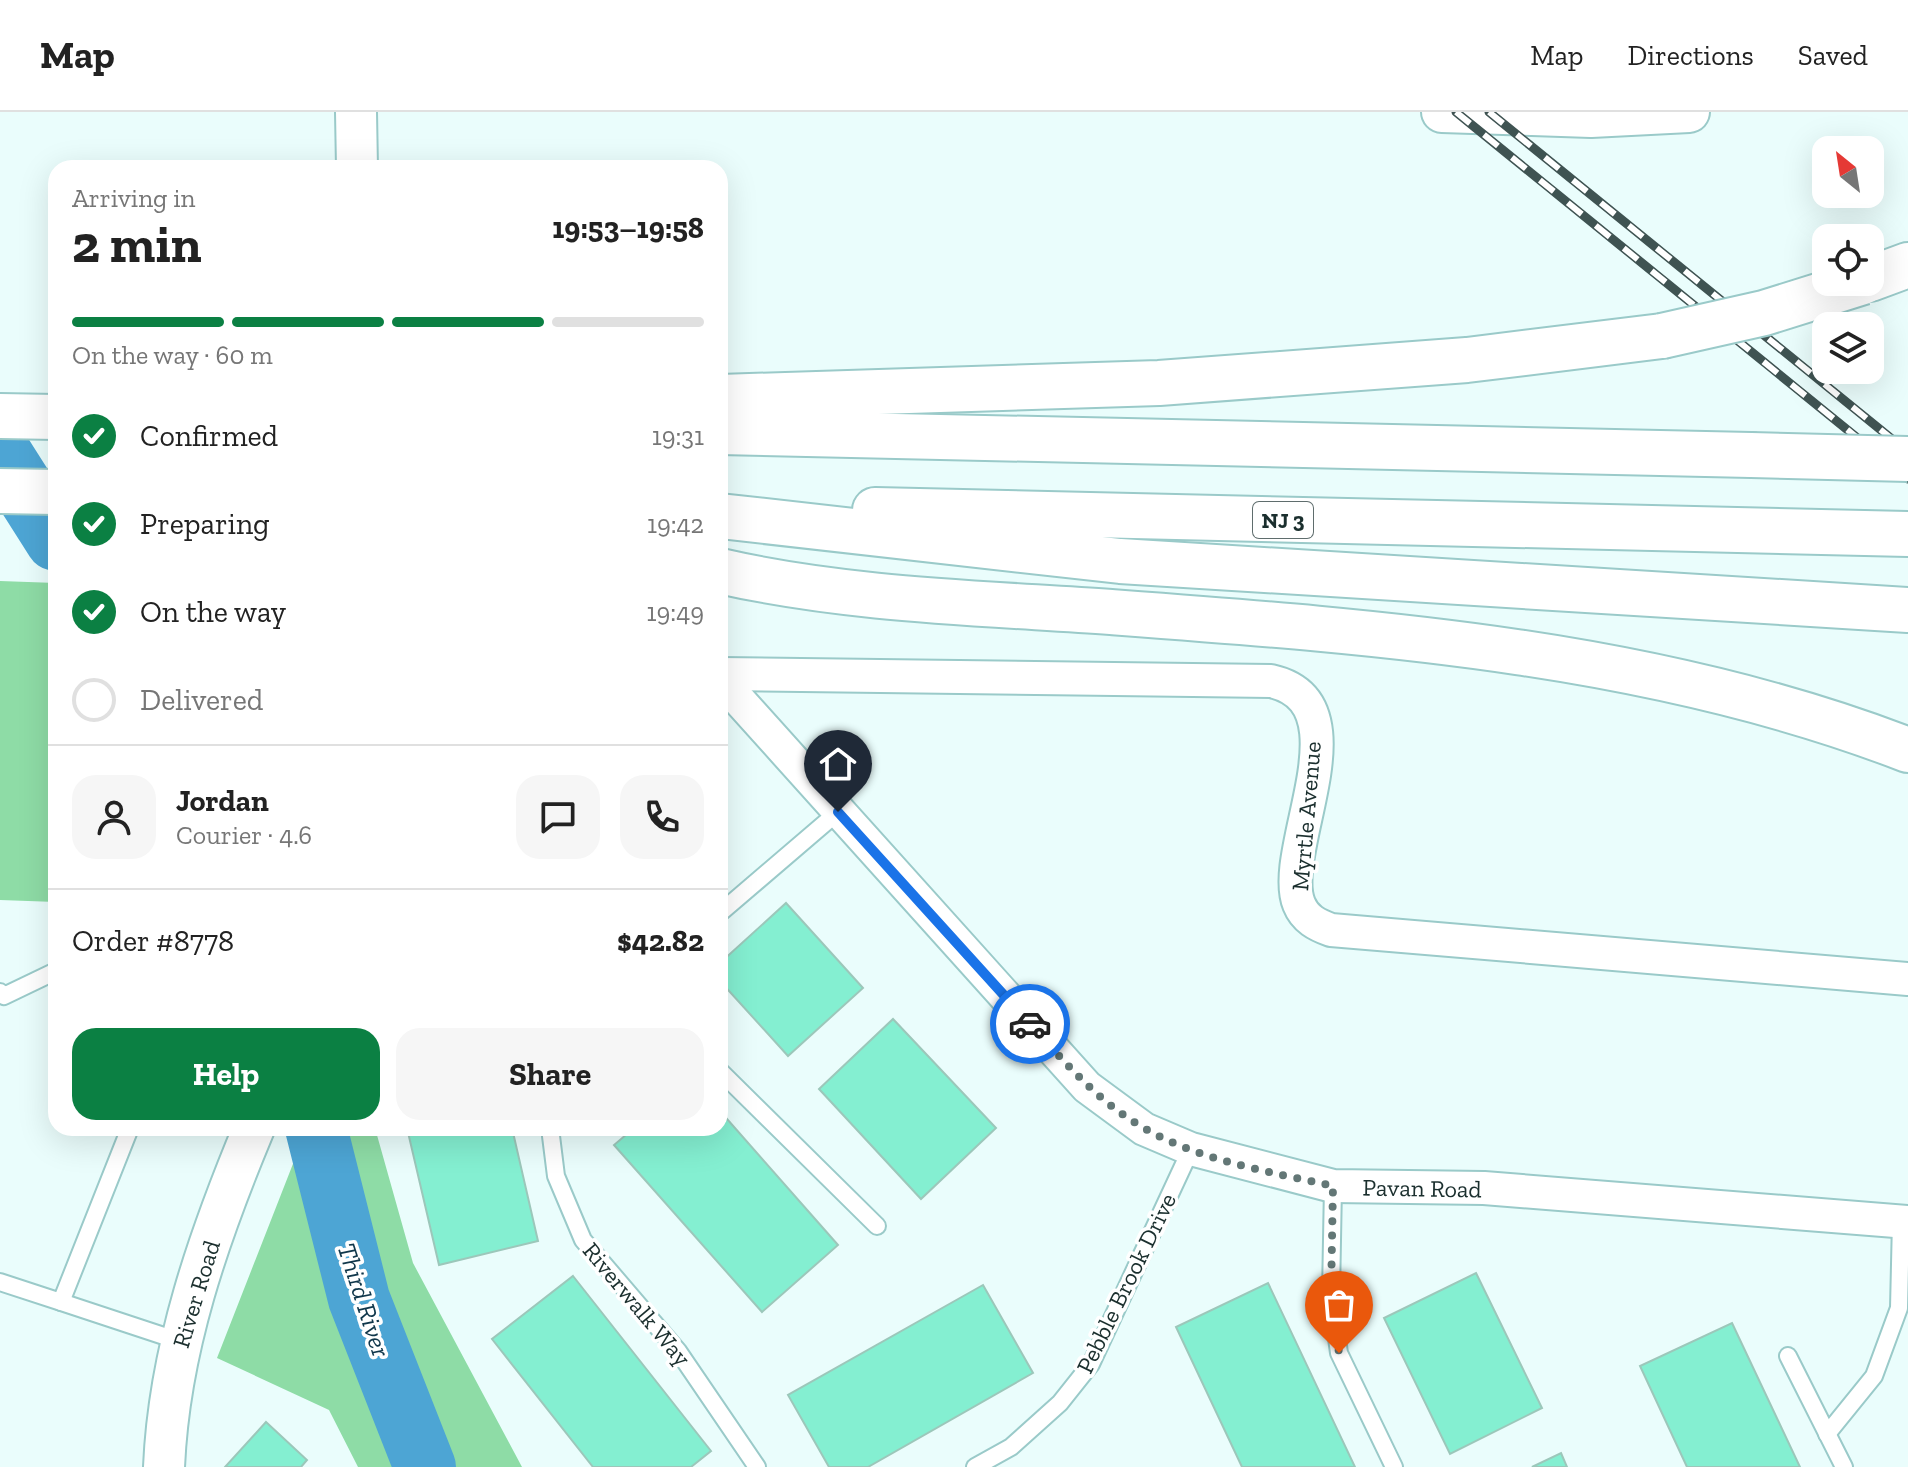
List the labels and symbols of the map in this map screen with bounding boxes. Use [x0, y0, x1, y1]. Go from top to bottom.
north arrow [1812, 136, 1884, 208]
road number: NJ 3 [1253, 502, 1313, 538]
pin [804, 730, 872, 812]
street label: Myrtle Avenue [1285, 740, 1327, 892]
courier [990, 984, 1070, 1064]
street label: Pavan Road [1362, 1172, 1482, 1204]
street label: Pebble Brook Drive [1070, 1188, 1182, 1378]
street label: Riverwalk Way [577, 1236, 698, 1372]
street label: River Road [166, 1237, 226, 1351]
water label: Third River [331, 1239, 397, 1361]
pin [1305, 1271, 1373, 1353]

